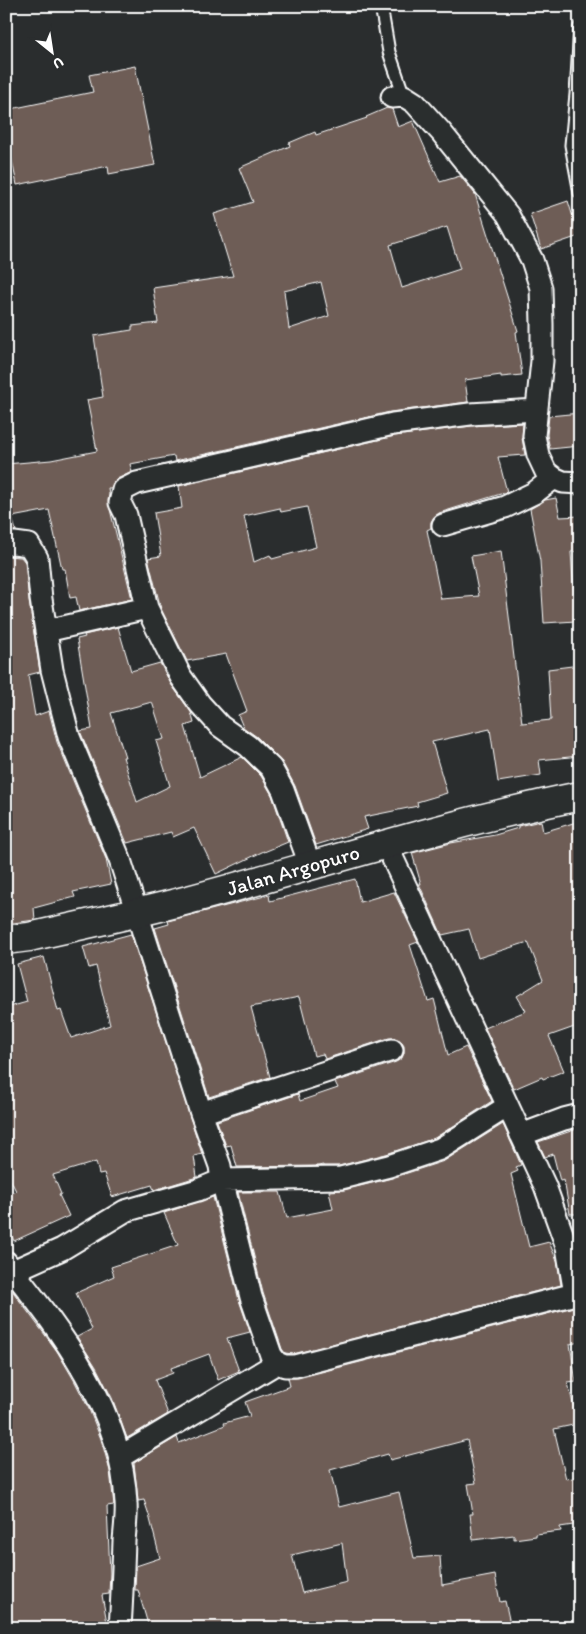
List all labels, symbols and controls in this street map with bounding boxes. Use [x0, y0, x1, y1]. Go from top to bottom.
north arrow [28, 28, 78, 78]
text: U [50, 53, 67, 73]
street label: Jalan Argopuro [224, 839, 362, 901]

